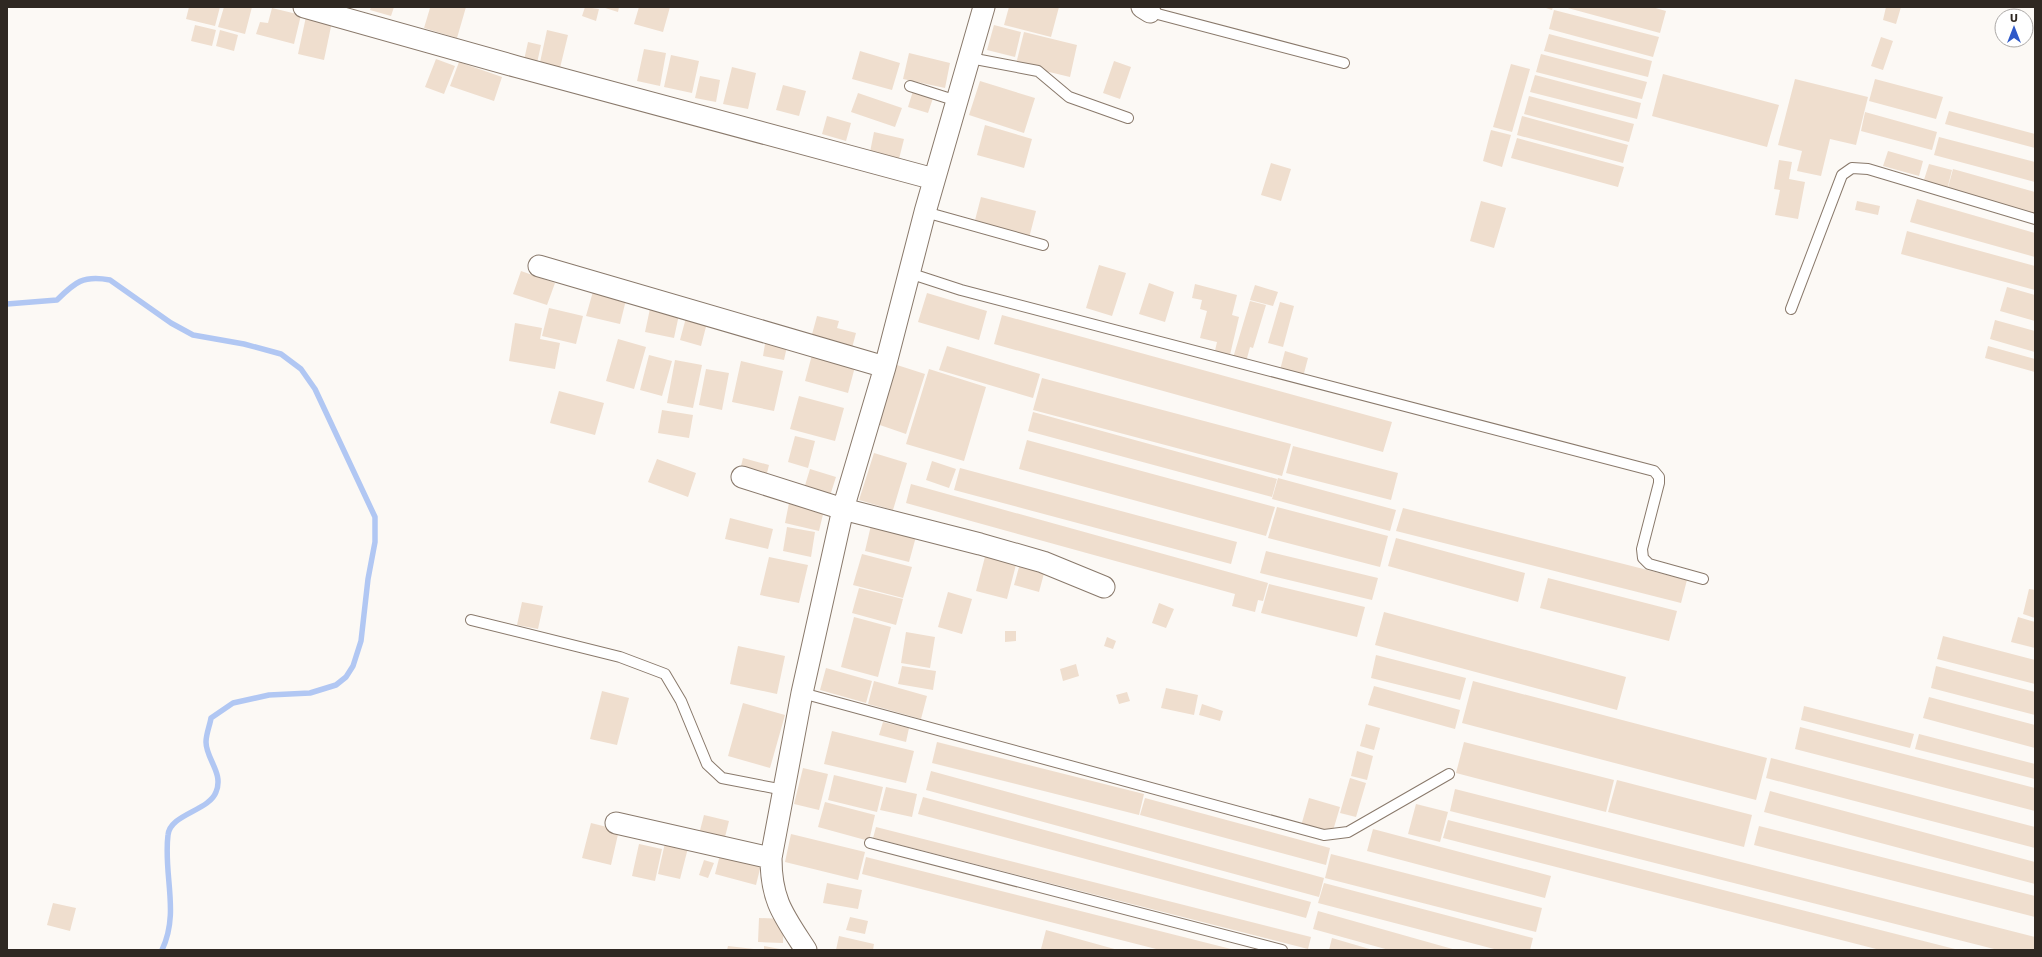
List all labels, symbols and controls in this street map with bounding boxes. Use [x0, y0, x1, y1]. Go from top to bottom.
north arrow [1994, 8, 2034, 48]
text: U [2010, 12, 2018, 25]

